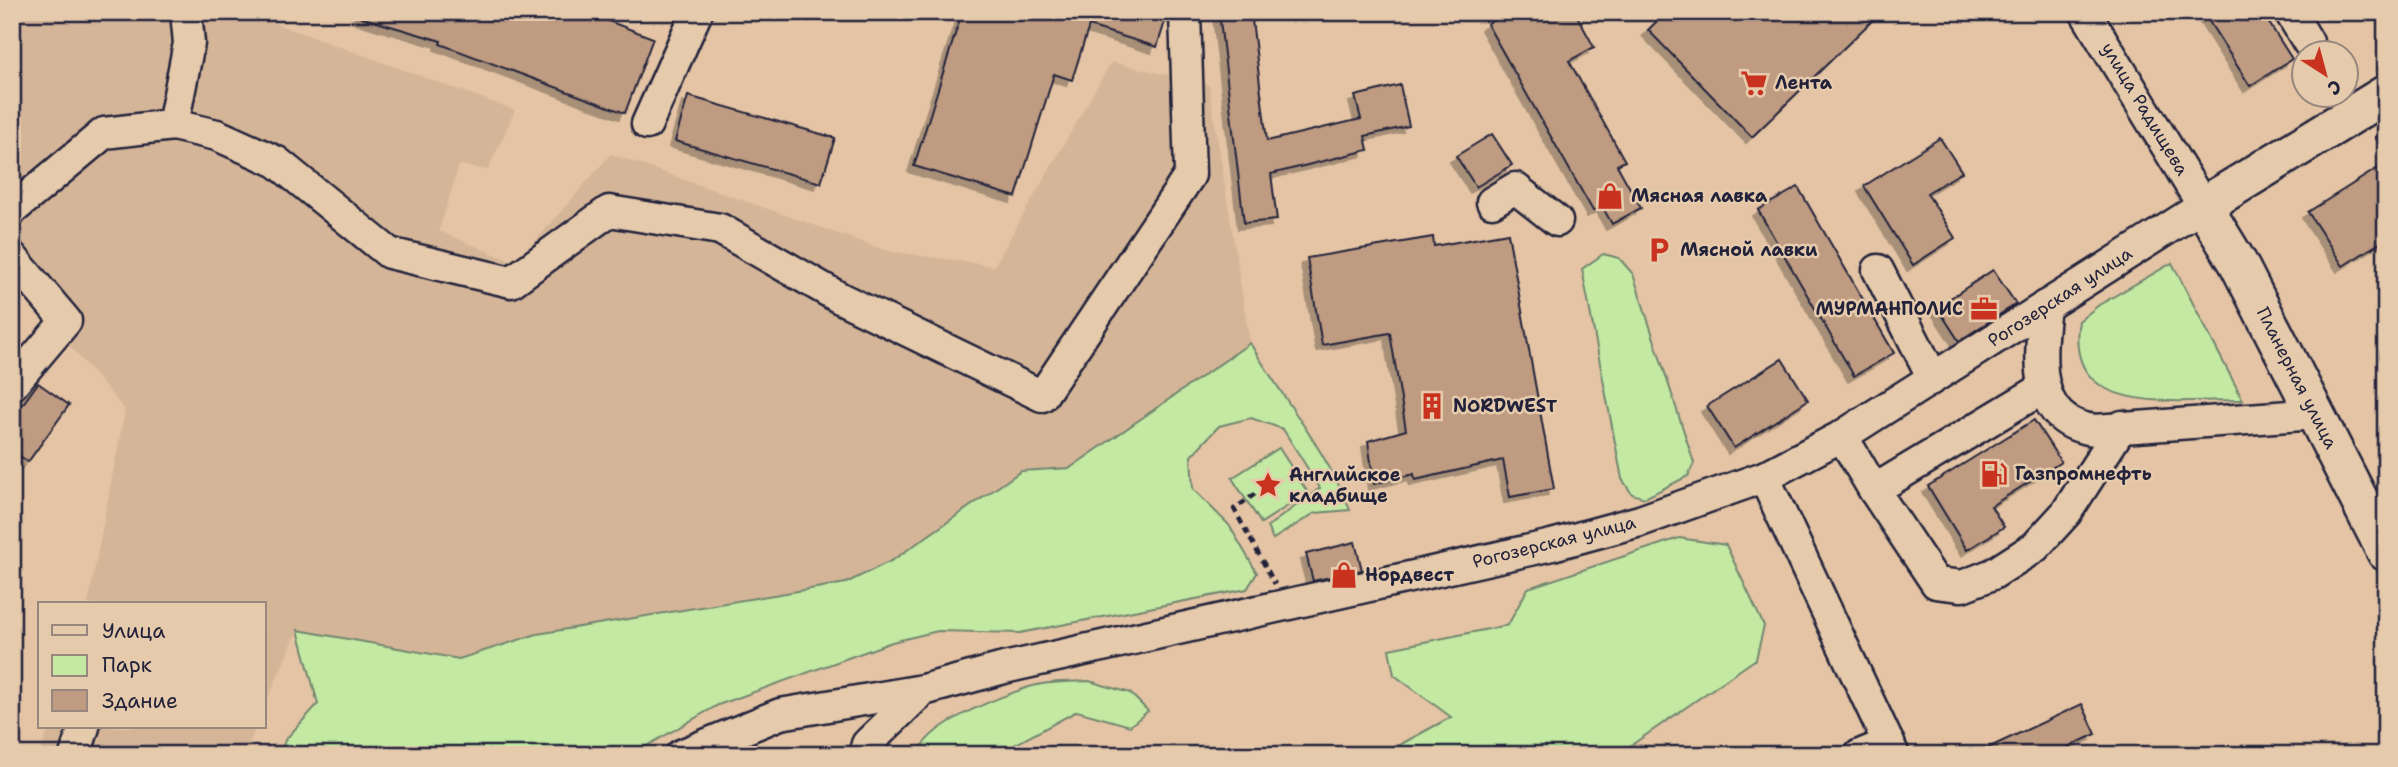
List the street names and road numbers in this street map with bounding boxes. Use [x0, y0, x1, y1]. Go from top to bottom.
street label: улица Радищева [2096, 38, 2194, 180]
street label: Рогозерская улица [1983, 241, 2137, 353]
street label: Планерная улица [2251, 303, 2343, 453]
street label: Рогозерская улица [1470, 510, 1638, 574]

